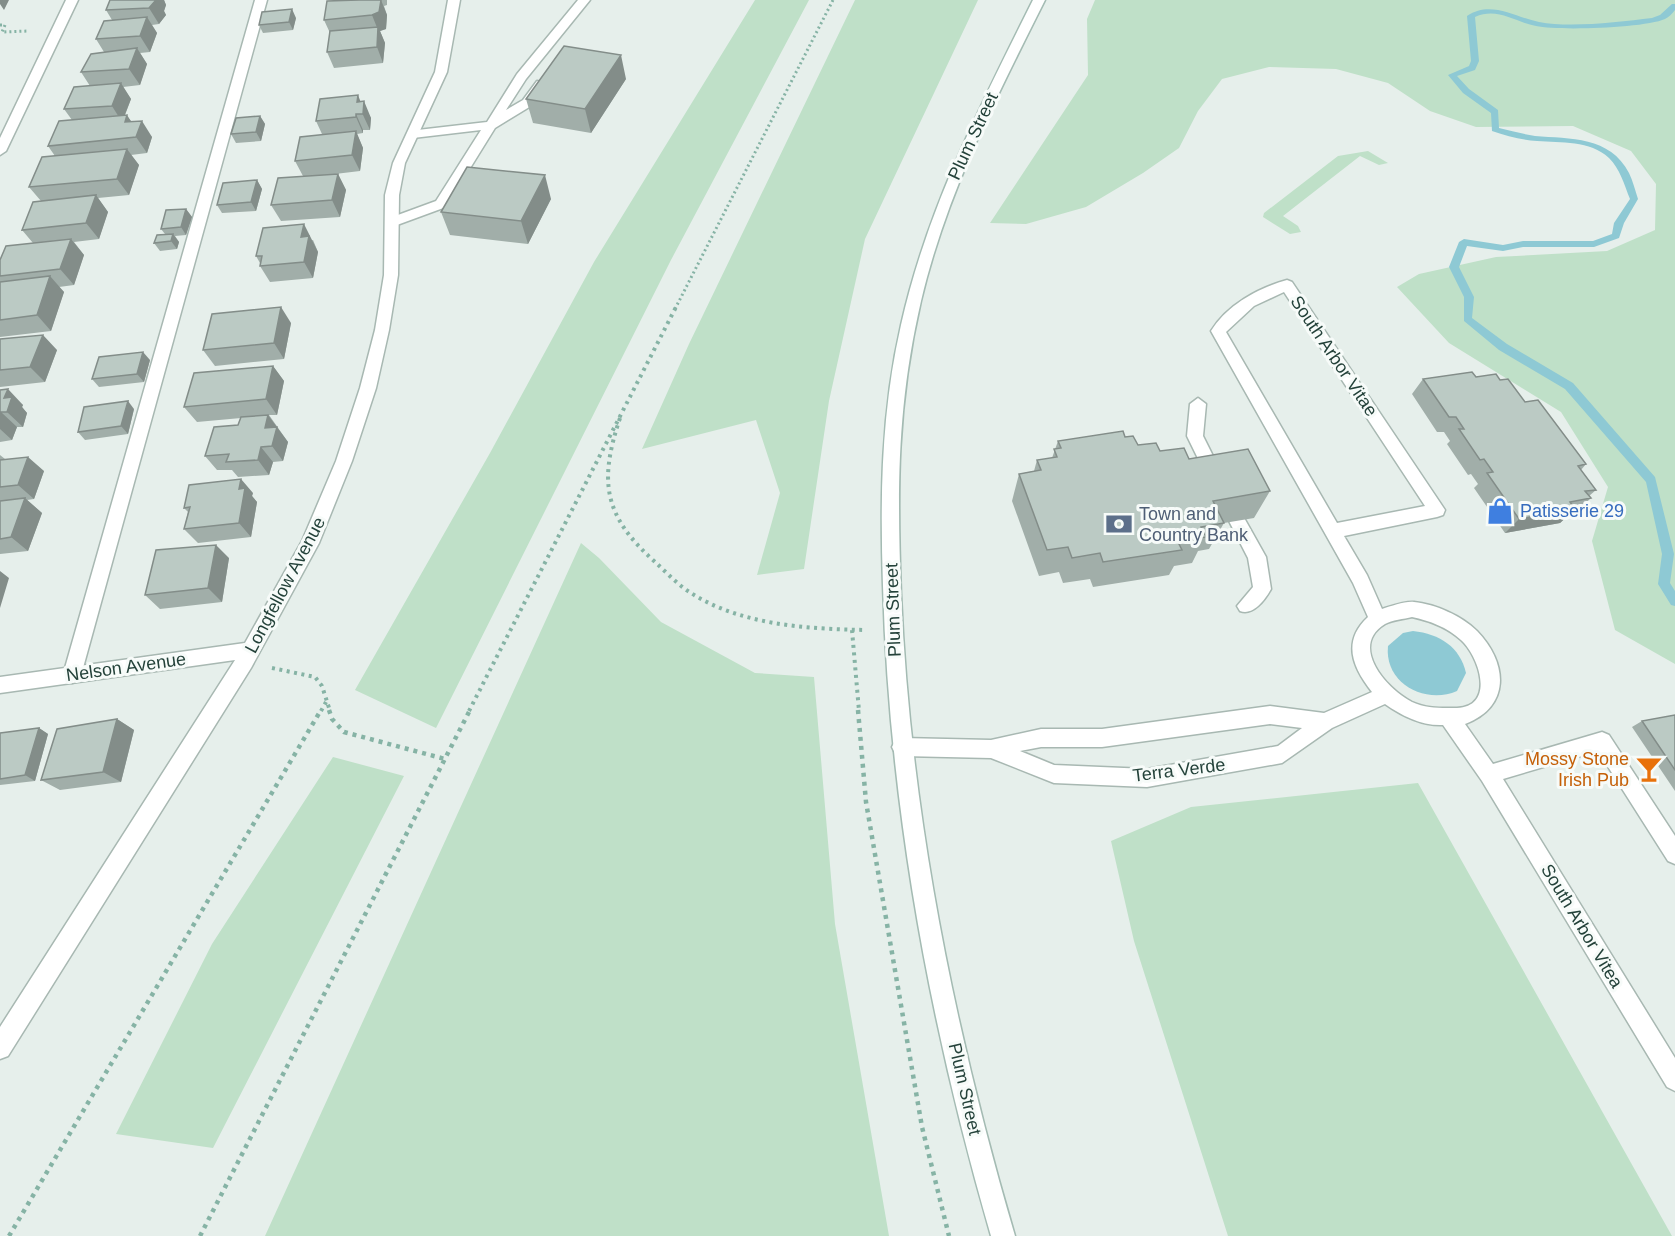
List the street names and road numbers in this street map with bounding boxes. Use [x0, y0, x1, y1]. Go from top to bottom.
street label: Plum Street [944, 89, 1002, 183]
street label: South Arbor Vitae [1286, 292, 1382, 420]
street label: Longfellow Avenue [241, 514, 329, 656]
street label: Plum Street [881, 563, 905, 657]
street label: Nelson Avenue [65, 649, 187, 685]
street label: Terra Verde [1132, 754, 1226, 786]
street label: South Arbor Vitea [1537, 861, 1627, 992]
street label: Plum Street [945, 1041, 985, 1137]

